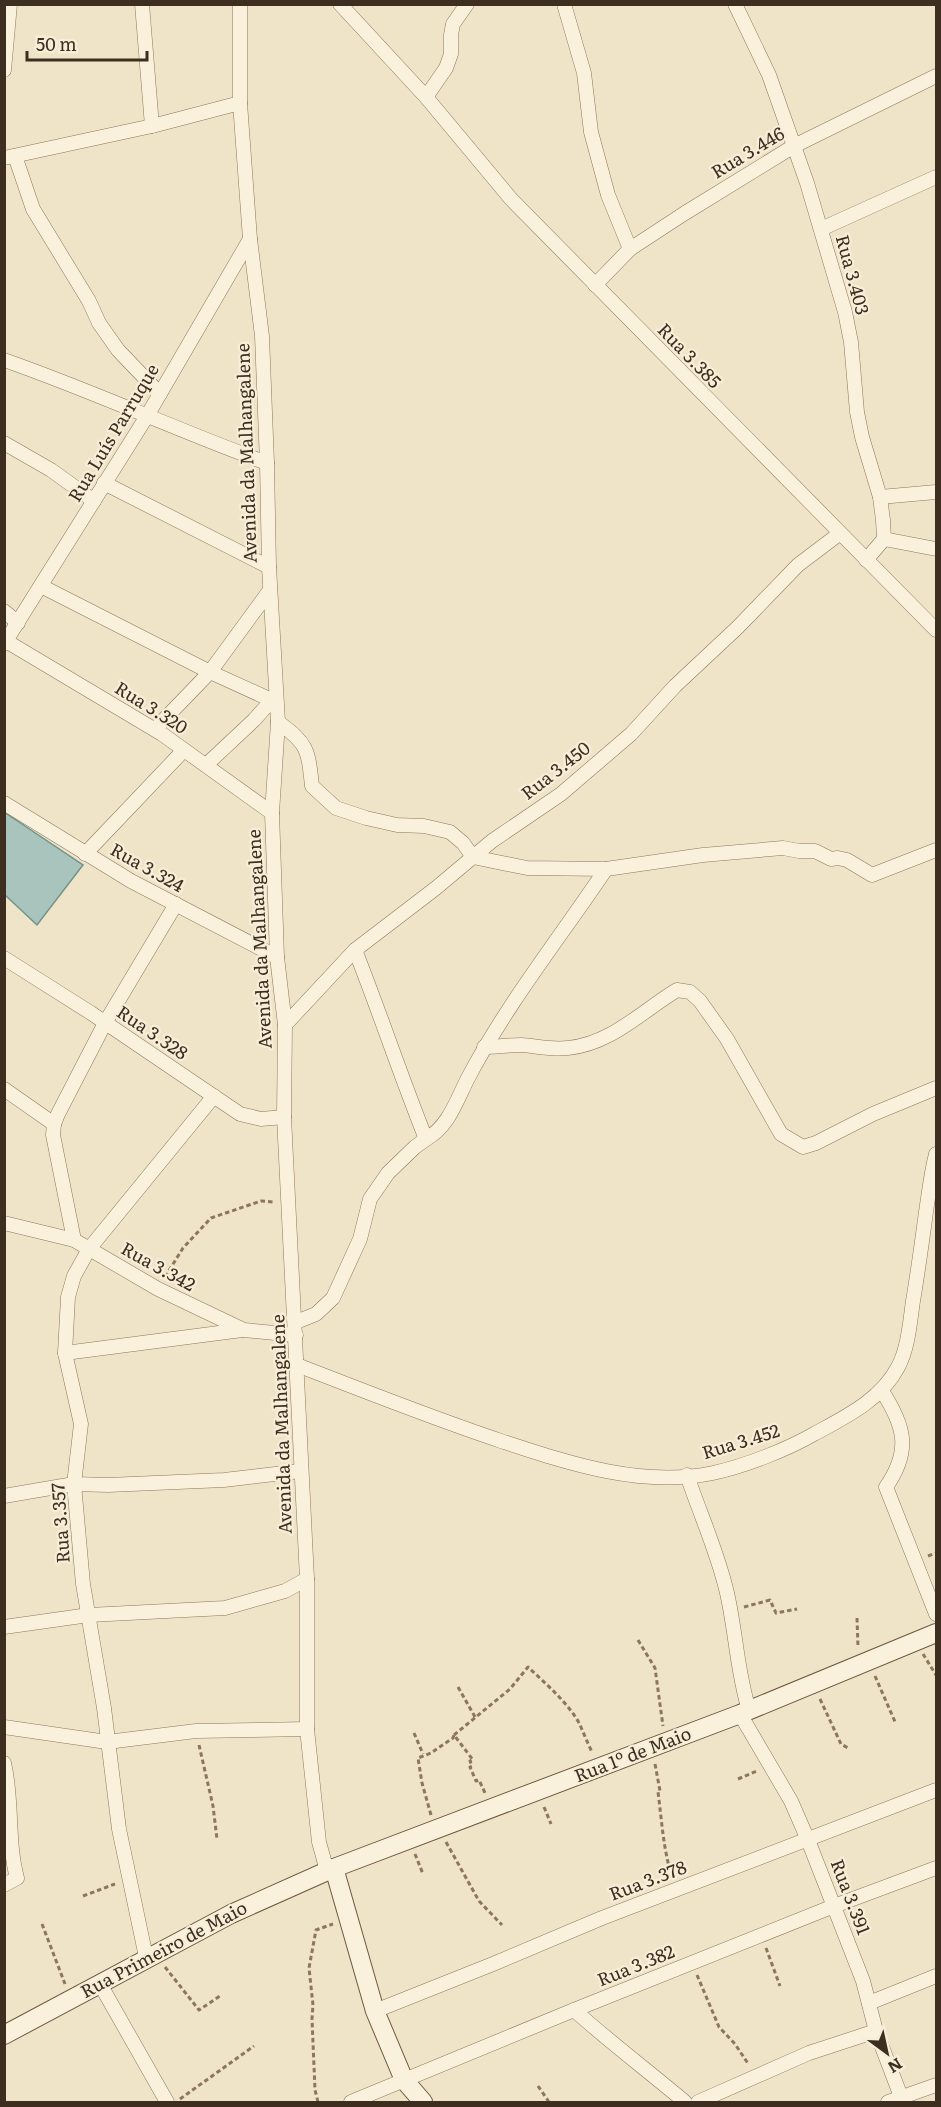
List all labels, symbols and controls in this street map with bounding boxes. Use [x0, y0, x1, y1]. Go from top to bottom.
scale bar [27, 24, 147, 62]
text: 50 m [36, 30, 77, 57]
street label: Rua 3.446 [705, 119, 789, 184]
street label: Rua 3.403 [830, 232, 877, 318]
street label: Rua 3.385 [652, 316, 728, 394]
street label: Avenida da Malhangalene [228, 343, 263, 563]
street label: Rua Luís Parruque [61, 358, 165, 507]
street label: Rua 3.320 [110, 674, 193, 740]
street label: Rua 3.450 [515, 734, 595, 806]
street label: Avenida da Malhangalene [239, 829, 278, 1050]
street label: Rua 3.324 [106, 835, 190, 898]
street label: Rua 3.328 [112, 998, 194, 1066]
street label: Rua 3.342 [117, 1234, 201, 1297]
street label: Avenida da Malhangalene [263, 1314, 298, 1534]
street label: Rua 3.452 [698, 1416, 783, 1465]
street label: Rua 3.357 [43, 1482, 76, 1564]
street label: Rua 1º de Maio [570, 1719, 695, 1788]
street label: Rua 3.378 [605, 1852, 690, 1907]
street label: Rua 3.391 [825, 1855, 878, 1938]
street label: Rua Primeiro de Maio [75, 1893, 251, 2004]
street label: Rua 3.382 [593, 1937, 678, 1992]
north arrow [857, 2023, 917, 2083]
text: N [884, 2053, 908, 2080]

